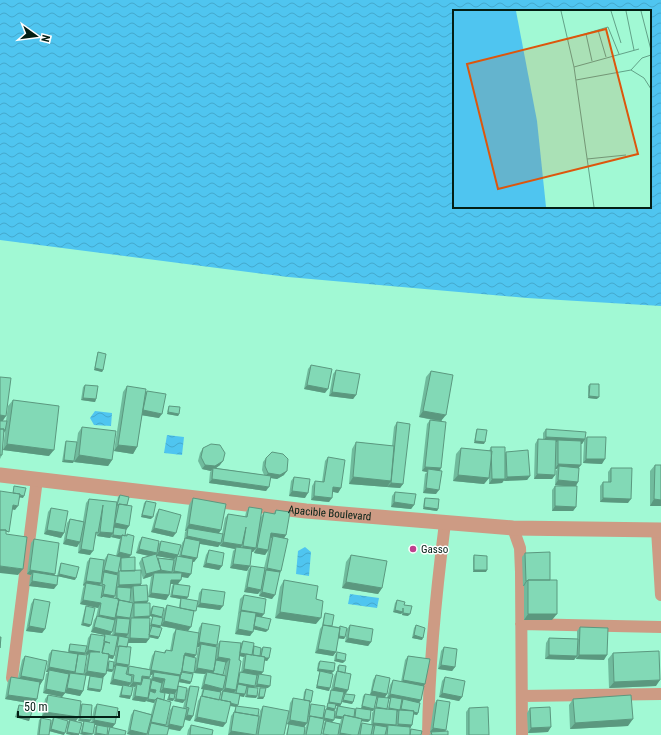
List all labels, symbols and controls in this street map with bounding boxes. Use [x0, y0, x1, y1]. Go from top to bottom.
inset map [453, 10, 651, 208]
north arrow [16, 16, 56, 56]
text: N [38, 33, 52, 43]
street label: Apacible Boulevard [287, 503, 372, 523]
place label: Gasso [421, 543, 449, 556]
marker: Gasso [408, 544, 418, 554]
scale bar [18, 693, 119, 719]
text: 50 m [24, 700, 48, 714]

